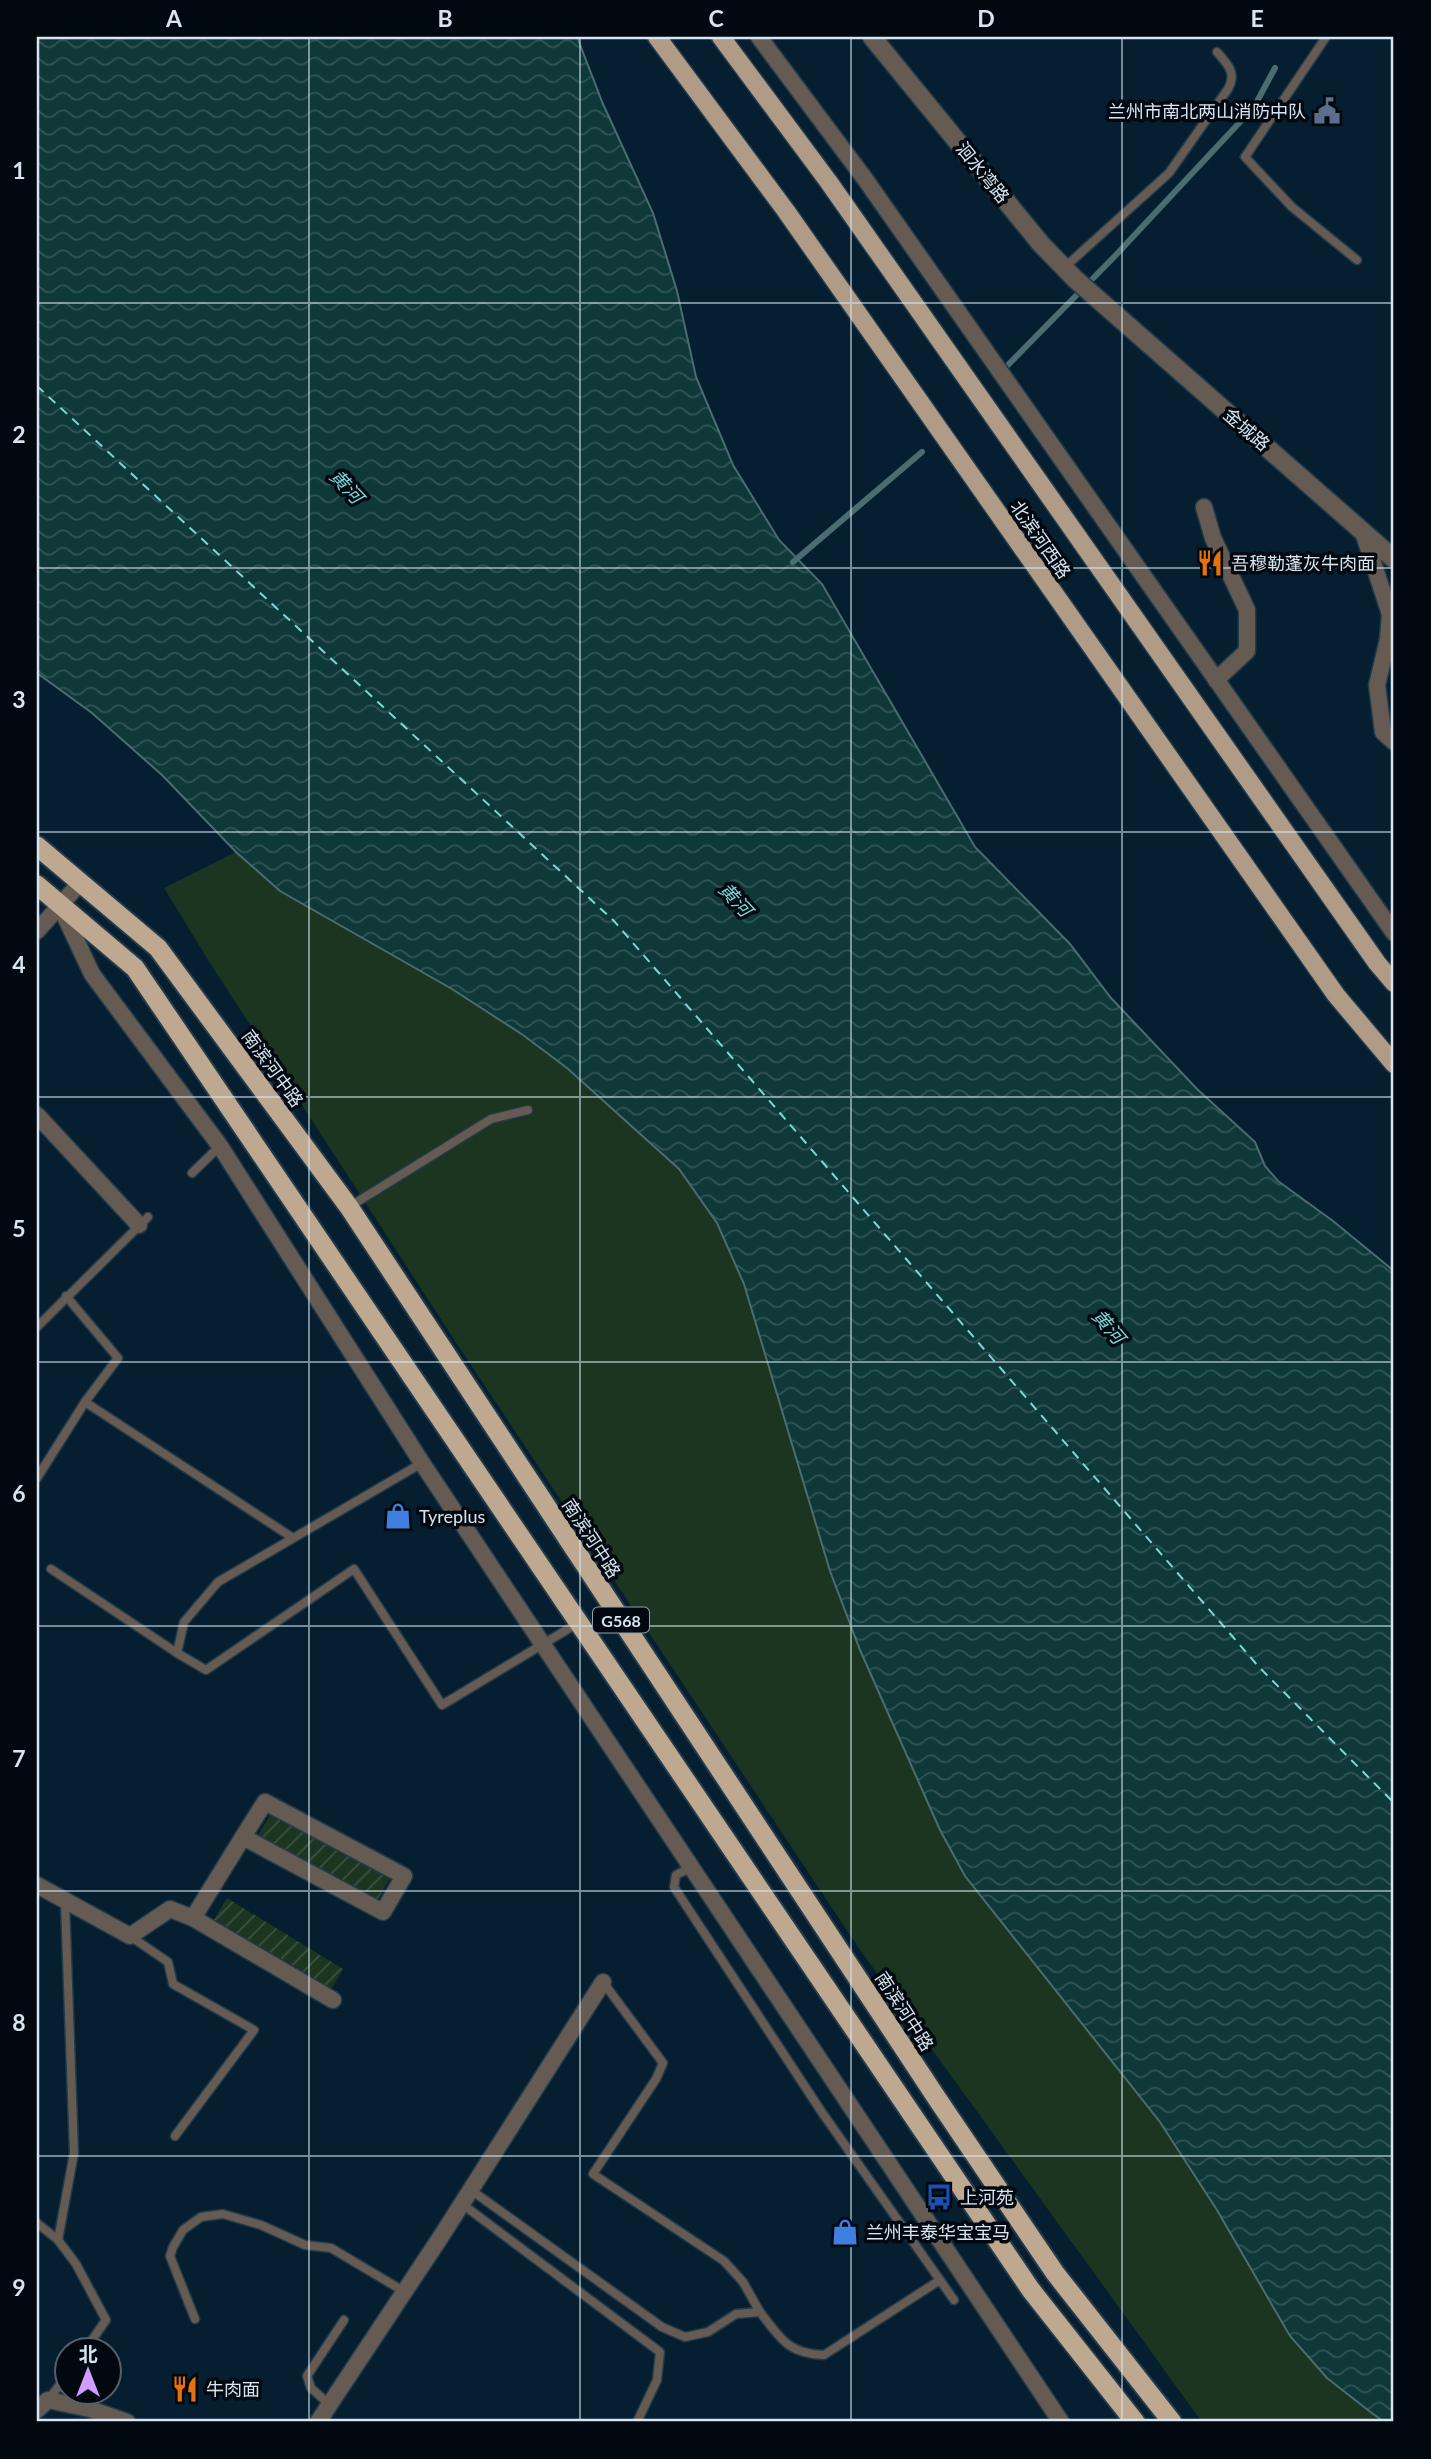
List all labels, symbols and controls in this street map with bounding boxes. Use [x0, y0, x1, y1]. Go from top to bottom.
text: A [165, 4, 183, 32]
text: B [437, 4, 453, 32]
text: C [708, 4, 724, 32]
text: D [977, 4, 995, 32]
text: E [1250, 4, 1264, 32]
public building icon: 兰州市南北两山消防中队 [1312, 96, 1342, 126]
place label: 兰州市南北两山消防中队 [1108, 100, 1306, 122]
street label: 洄水湾路 [952, 137, 1014, 207]
text: 1 [12, 156, 26, 184]
street label: 金城路 [1219, 403, 1275, 455]
text: 2 [12, 420, 26, 448]
water label: 黄河 [326, 464, 371, 511]
street label: 北滨河西路 [1006, 496, 1076, 582]
restaurant icon: 吾穆勒蓬灰牛肉面 [1195, 548, 1225, 578]
place label: 吾穆勒蓬灰牛肉面 [1231, 552, 1375, 574]
text: 3 [12, 685, 26, 713]
water label: 黄河 [715, 877, 760, 924]
text: 4 [12, 950, 26, 978]
street label: 南滨河中路 [238, 1025, 308, 1111]
text: 5 [12, 1214, 26, 1242]
water label: 黄河 [1088, 1304, 1133, 1351]
text: 6 [12, 1479, 26, 1507]
street label: 南滨河中路 [558, 1494, 626, 1582]
shop icon: Tyreplus [383, 1501, 413, 1531]
place label: Tyreplus [419, 1505, 485, 1527]
road number: G568 [593, 1608, 649, 1632]
text: 7 [12, 1744, 26, 1772]
street label: 南滨河中路 [871, 1967, 939, 2055]
text: 8 [12, 2008, 26, 2036]
bus stop icon: 上河苑 [924, 2182, 954, 2212]
place label: 上河苑 [960, 2186, 1014, 2208]
shop icon: 兰州丰泰华宝宝马 [830, 2217, 860, 2247]
place label: 兰州丰泰华宝宝马 [866, 2221, 1010, 2243]
text: 9 [12, 2273, 26, 2301]
north arrow [52, 2336, 122, 2406]
text: 北 [78, 2342, 98, 2365]
restaurant icon: 牛肉面 [170, 2374, 200, 2404]
place label: 牛肉面 [206, 2378, 260, 2400]

